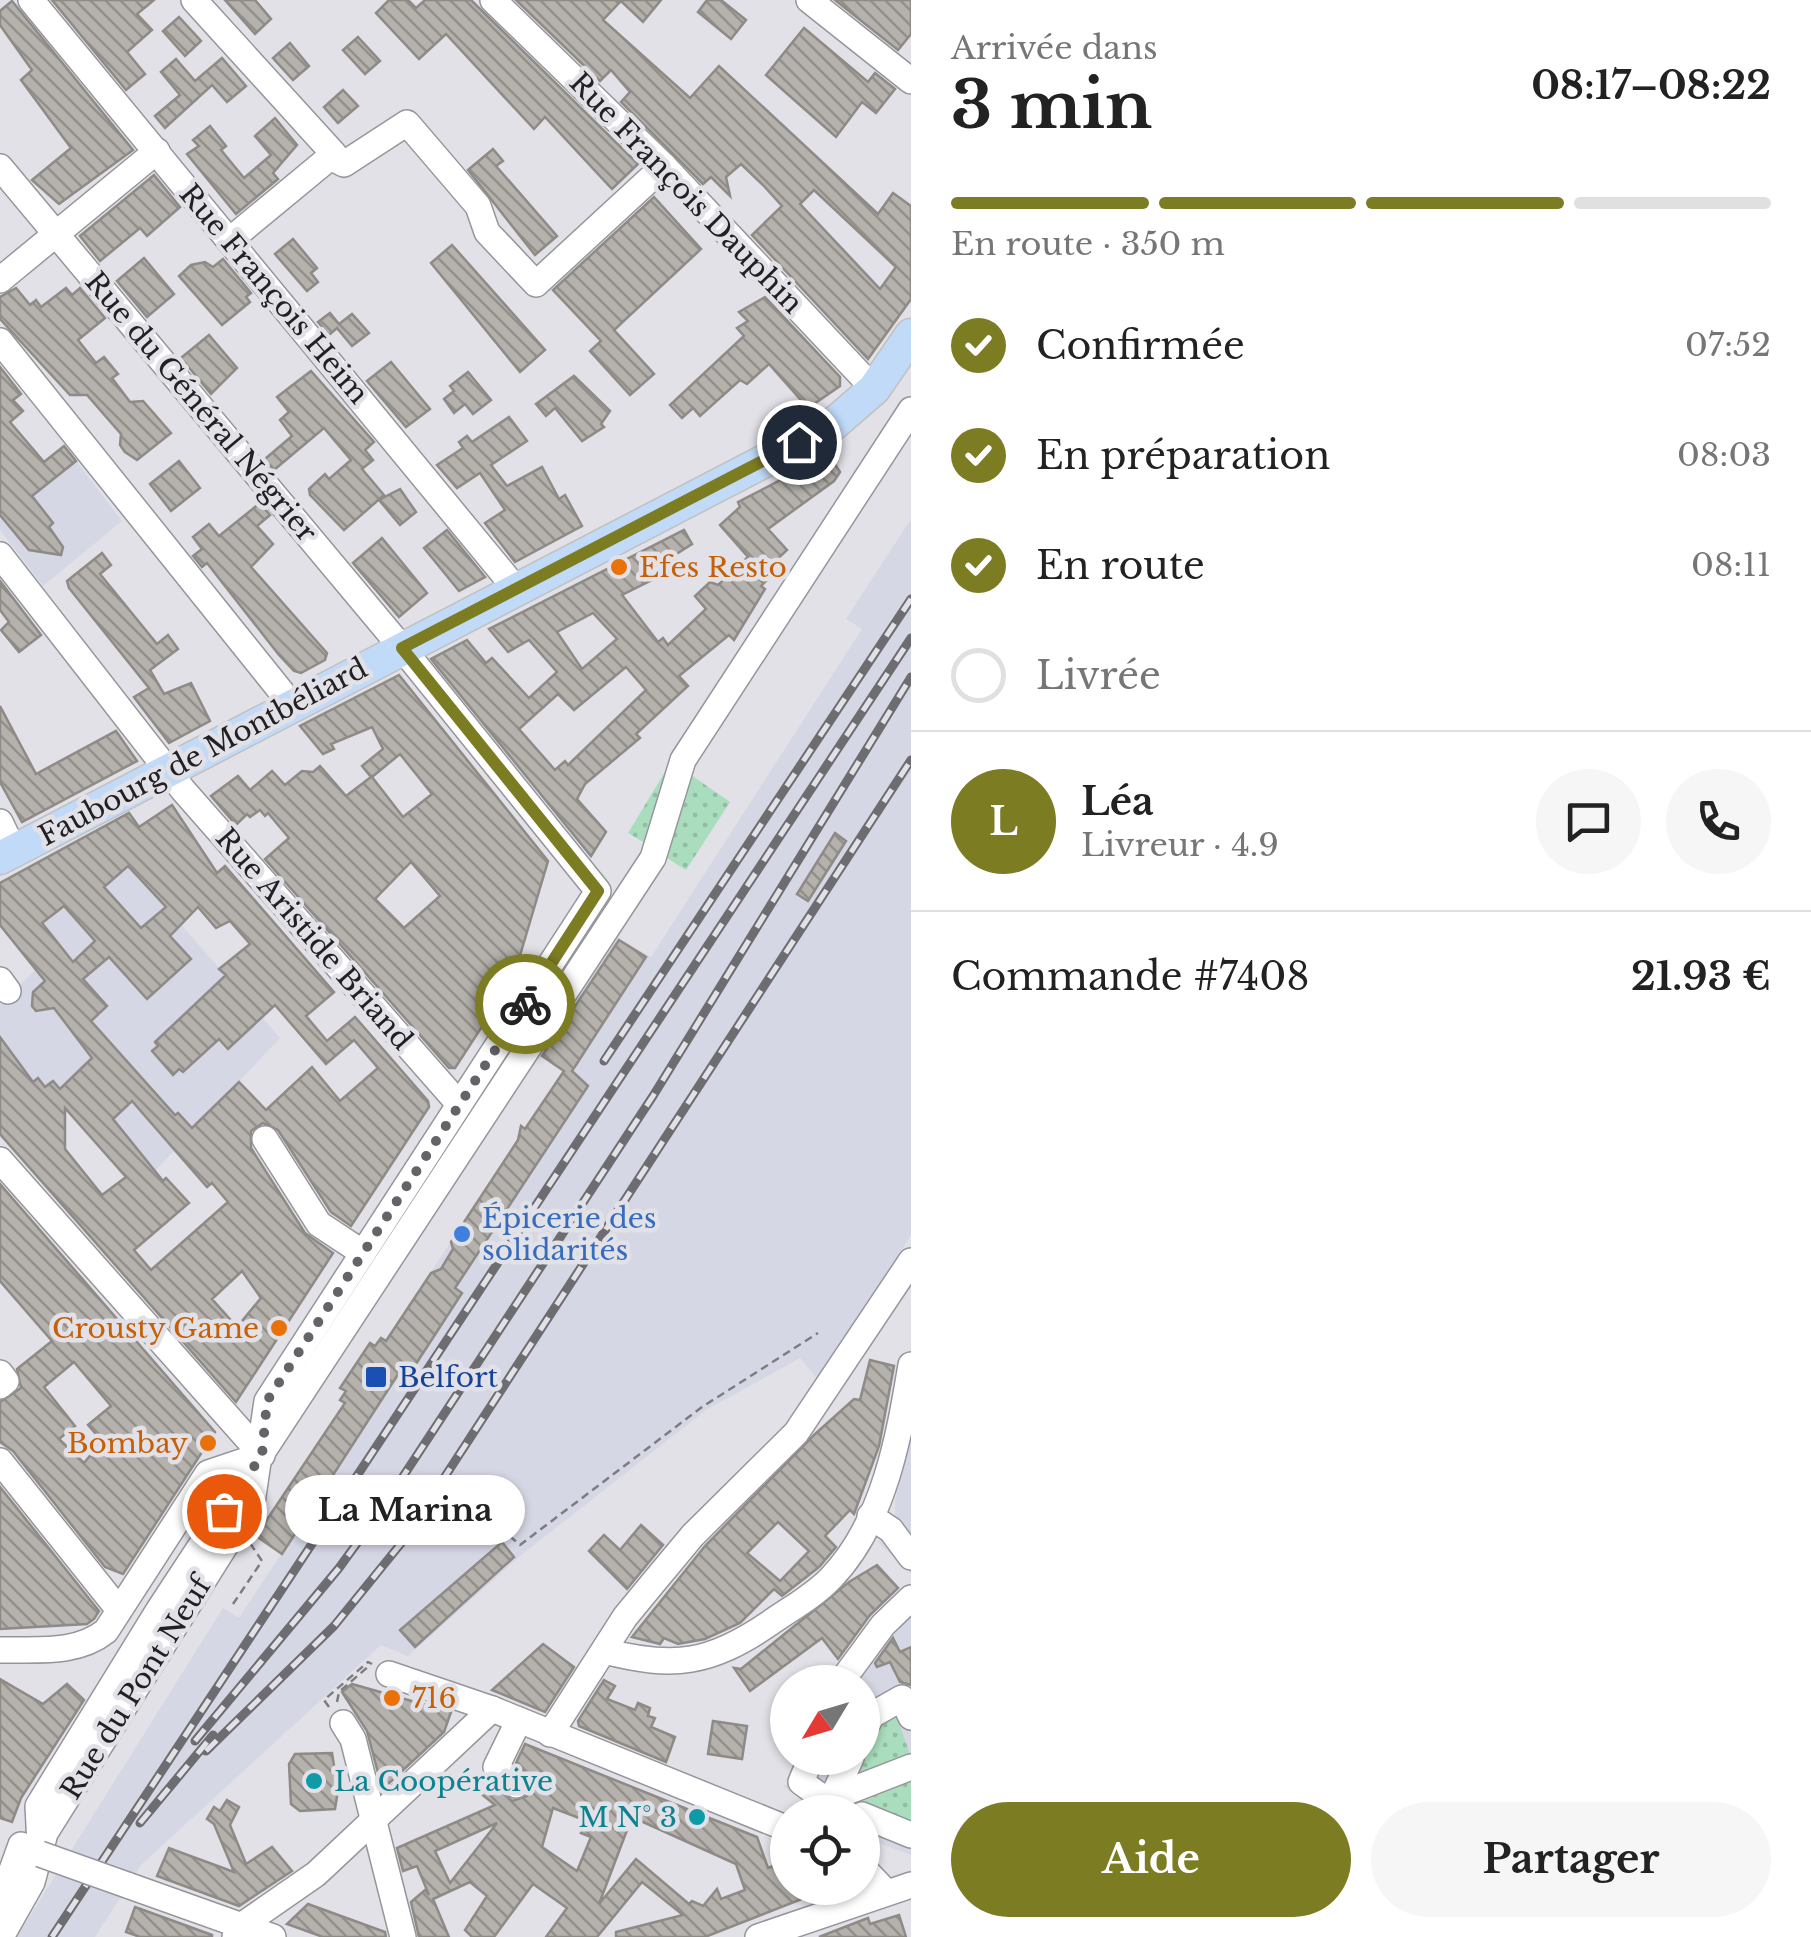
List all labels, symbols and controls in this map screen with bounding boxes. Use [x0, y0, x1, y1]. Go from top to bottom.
text: Arrivée dans [951, 28, 1158, 68]
text: 08:17–08:22 [1531, 62, 1771, 109]
street label: Rue François Dauphin [562, 65, 810, 321]
text: 3 min [951, 65, 1152, 146]
street label: Rue François Heim [172, 177, 376, 411]
text: En route · 350 m [951, 224, 1225, 264]
street label: Rue du Général Négrier [78, 265, 325, 550]
icon: check [951, 318, 1006, 373]
text: Confirmée [1036, 322, 1245, 369]
text: 07:52 [1685, 325, 1771, 365]
pin [757, 400, 842, 485]
icon: home [772, 415, 827, 470]
icon: check [951, 428, 1006, 483]
text: En préparation [1036, 432, 1330, 479]
text: 08:03 [1677, 435, 1771, 475]
icon: check [951, 538, 1006, 593]
text: En route [1036, 542, 1205, 589]
text: 08:11 [1691, 545, 1771, 585]
place label: Efes Resto [639, 550, 787, 585]
marker: Efes Resto [608, 556, 630, 578]
street label: Faubourg de Montbéliard [33, 650, 373, 854]
text: Livrée [1036, 652, 1161, 699]
button: chat [1536, 769, 1641, 874]
button: phone [1666, 769, 1771, 874]
text: Léa [1081, 778, 1154, 825]
text: L [989, 798, 1018, 845]
street label: Rue Aristide Briand [208, 821, 420, 1057]
text: Livreur · 4.9 [1081, 825, 1279, 865]
text: Commande #7408 [951, 953, 1310, 1000]
text: 21.93 € [1631, 953, 1771, 1000]
courier [475, 954, 575, 1054]
icon: bike [498, 977, 553, 1032]
place label: Épicerie des solidarités [482, 1201, 657, 1268]
marker: Épicerie des solidarités [451, 1223, 473, 1245]
place label: Crousty Game [52, 1311, 259, 1346]
marker: Crousty Game [268, 1317, 290, 1339]
place label: Belfort [398, 1360, 498, 1395]
marker: Belfort [363, 1364, 389, 1390]
place label: Bombay [67, 1426, 188, 1461]
marker: Bombay [197, 1432, 219, 1454]
pin [182, 1469, 267, 1554]
callout: La Marina [284, 1476, 524, 1546]
icon: bag [197, 1484, 252, 1539]
text: La Marina [317, 1490, 493, 1530]
street label: Rue du Pont Neuf [53, 1567, 221, 1806]
north arrow [770, 1665, 880, 1775]
map controls [770, 1665, 880, 1905]
place label: 716 [412, 1681, 457, 1716]
marker: 716 [381, 1687, 403, 1709]
place label: La Coopérative [334, 1764, 553, 1799]
marker: La Coopérative [303, 1770, 325, 1792]
button: locate [770, 1795, 880, 1905]
place label: M N° 3 [578, 1800, 677, 1835]
button: Aide [951, 1802, 1351, 1917]
button: Partager [1371, 1802, 1771, 1917]
marker: M N° 3 [686, 1806, 708, 1828]

